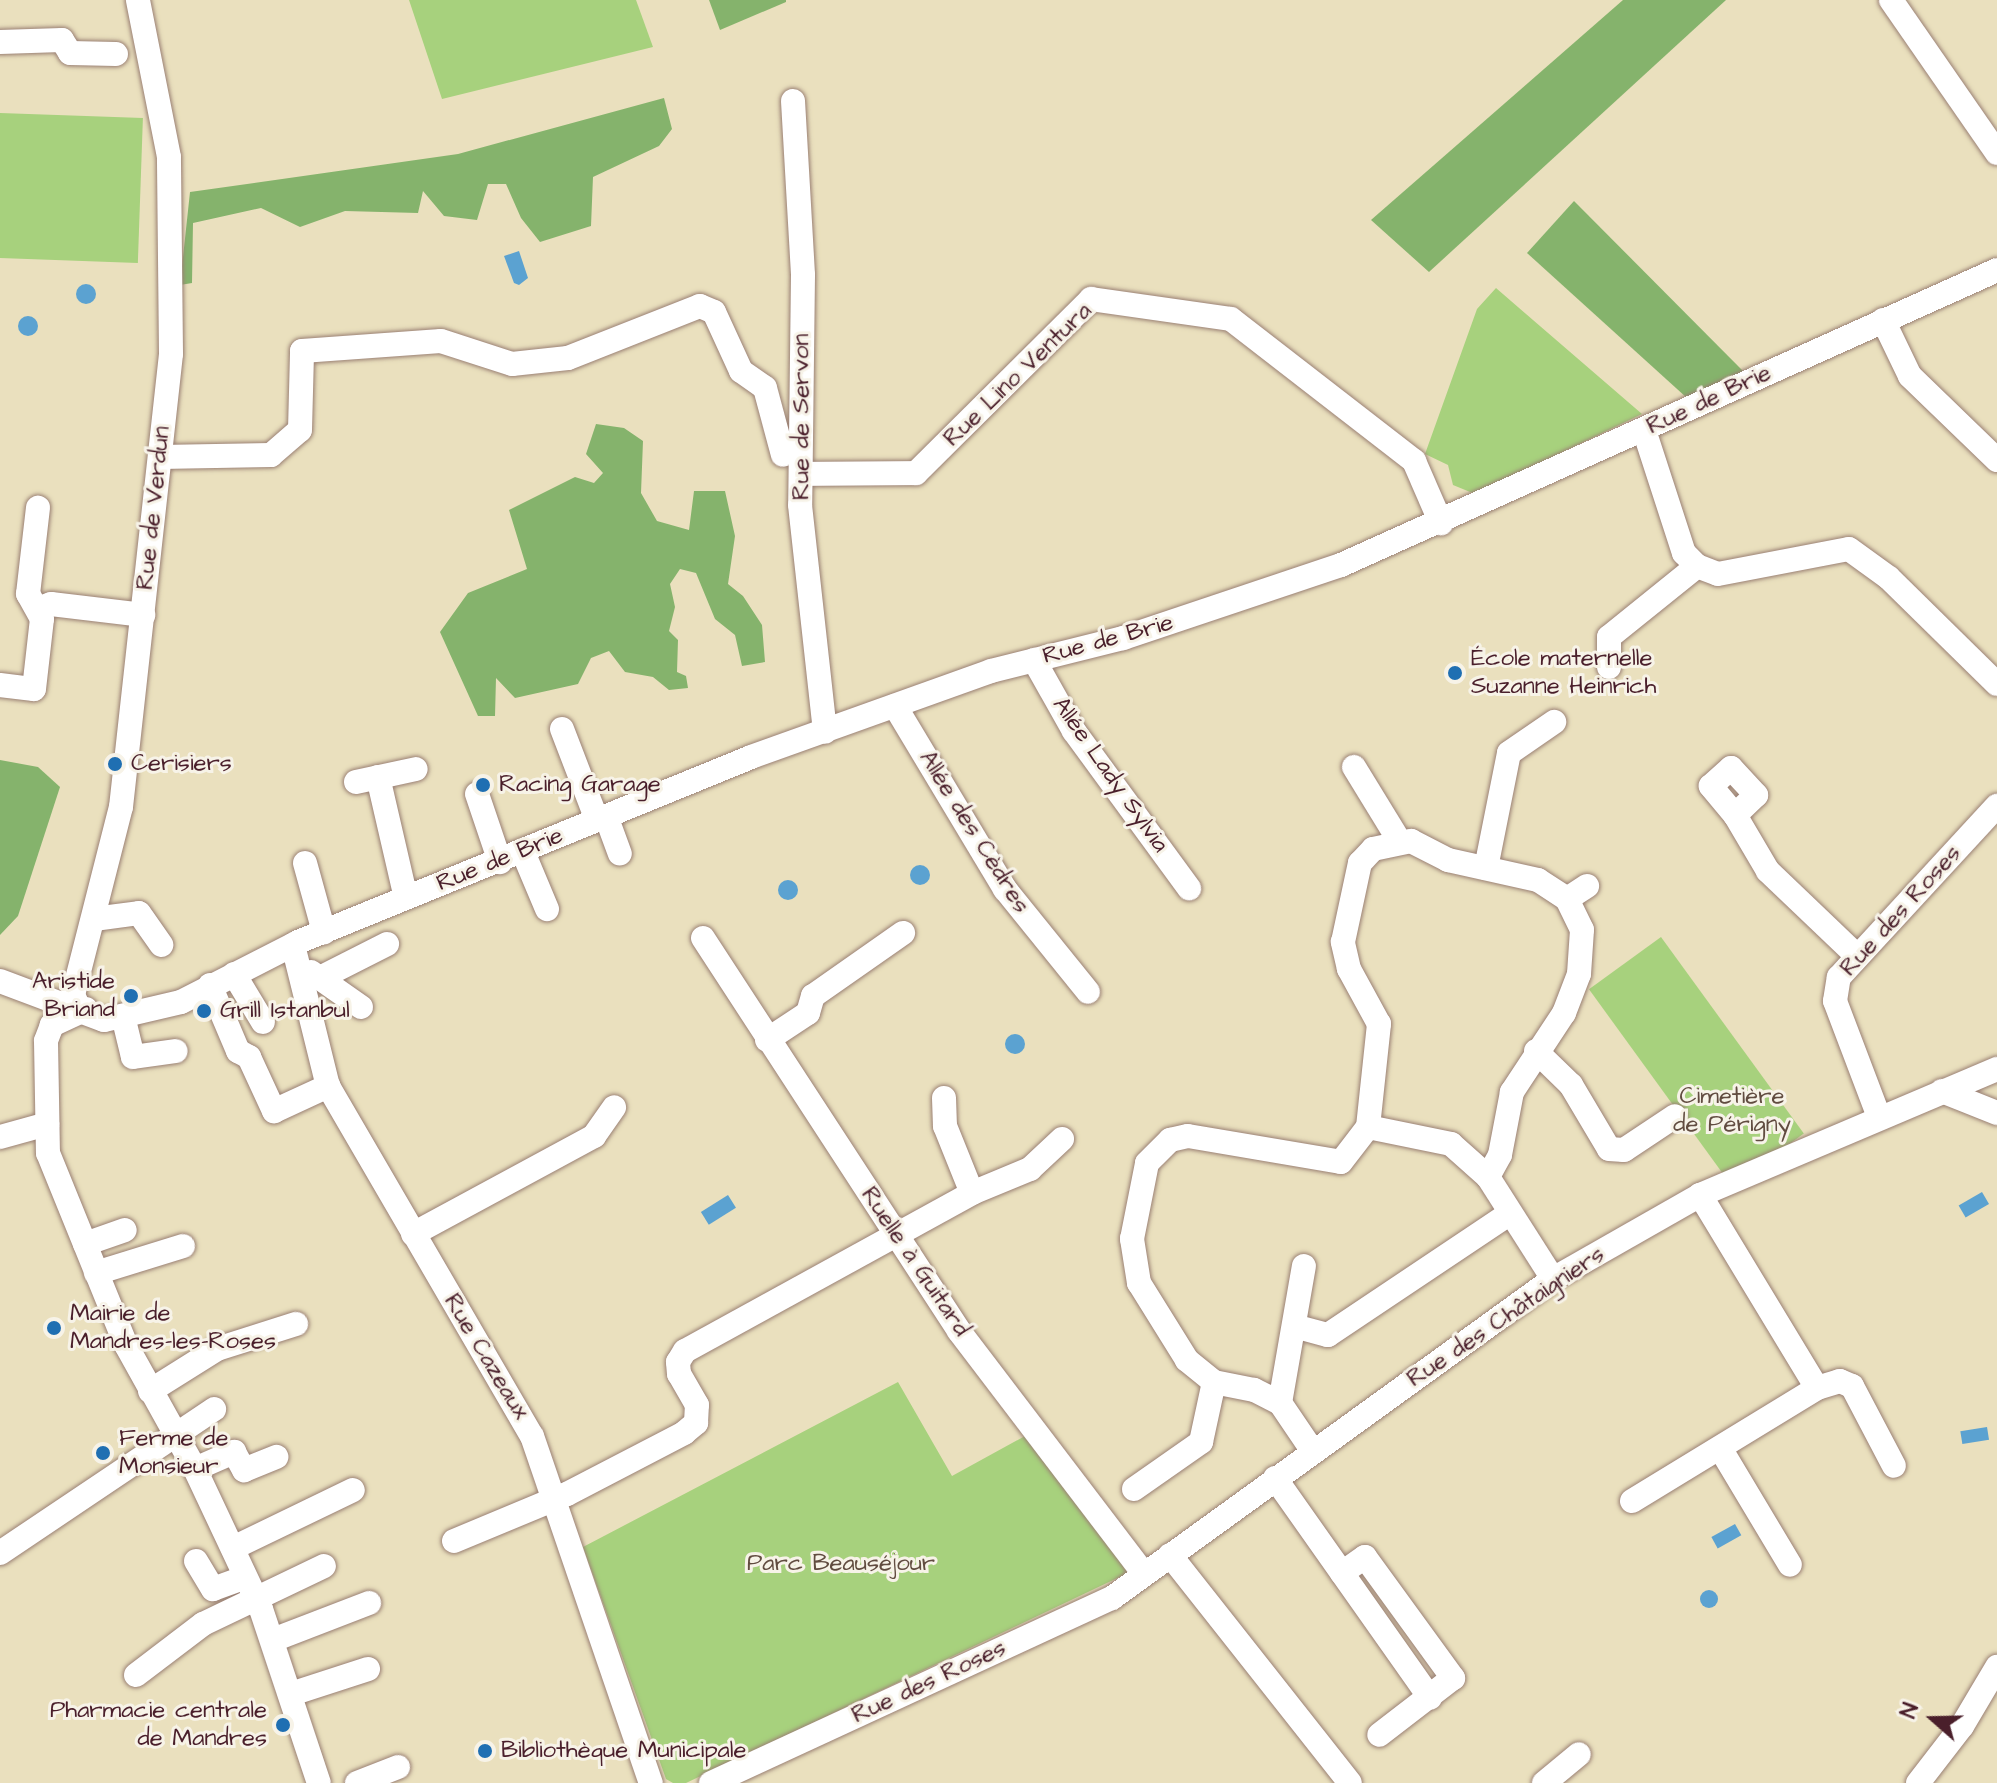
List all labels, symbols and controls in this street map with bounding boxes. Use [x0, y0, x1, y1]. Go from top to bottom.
street label: Rue Lino Ventura [938, 297, 1098, 453]
street label: Rue de Servon [788, 334, 816, 500]
street label: Rue de Brie [1642, 359, 1776, 441]
street label: Rue de Verdun [131, 425, 177, 591]
street label: Rue de Brie [1040, 609, 1176, 671]
place label: École maternelle Suzanne Heinrich [1471, 645, 1656, 701]
marker: École maternelle Suzanne Heinrich [1446, 664, 1464, 682]
street label: Allée Lady Sylvia [1046, 692, 1174, 858]
street label: Allée des Cèdres [913, 746, 1035, 918]
place label: Cerisiers [131, 750, 232, 778]
marker: Cerisiers [106, 755, 124, 773]
place label: Racing Garage [499, 771, 661, 799]
marker: Racing Garage [474, 776, 492, 794]
street label: Rue de Brie [433, 822, 567, 898]
street label: Rue des Roses [1835, 839, 1967, 983]
place label: Aristide Briand [32, 968, 115, 1024]
marker: Aristide Briand [122, 987, 140, 1005]
place label: Grill Istanbul [220, 997, 350, 1025]
marker: Grill Istanbul [195, 1002, 213, 1020]
park label: Cimetière de Périgny [1673, 1083, 1791, 1139]
street label: Ruelle à Guitard [854, 1182, 976, 1342]
street label: Rue des Châtaigniers [1402, 1240, 1610, 1394]
street label: Rue Cazeaux [437, 1289, 535, 1425]
place label: Mairie de Mandres-les-Roses [70, 1300, 276, 1356]
marker: Mairie de Mandres-les-Roses [45, 1319, 63, 1337]
place label: Ferme de Monsieur [119, 1425, 228, 1481]
marker: Ferme de Monsieur [94, 1444, 112, 1462]
park label: Parc Beauséjour [747, 1550, 935, 1578]
street label: Rue des Roses [847, 1634, 1011, 1730]
north arrow [1893, 1679, 1973, 1759]
place label: Pharmacie centrale de Mandres [50, 1697, 267, 1753]
text: N [1893, 1699, 1927, 1722]
marker: Pharmacie centrale de Mandres [274, 1716, 292, 1734]
place label: Bibliothèque Municipale [501, 1737, 747, 1765]
marker: Bibliothèque Municipale [476, 1742, 494, 1760]

